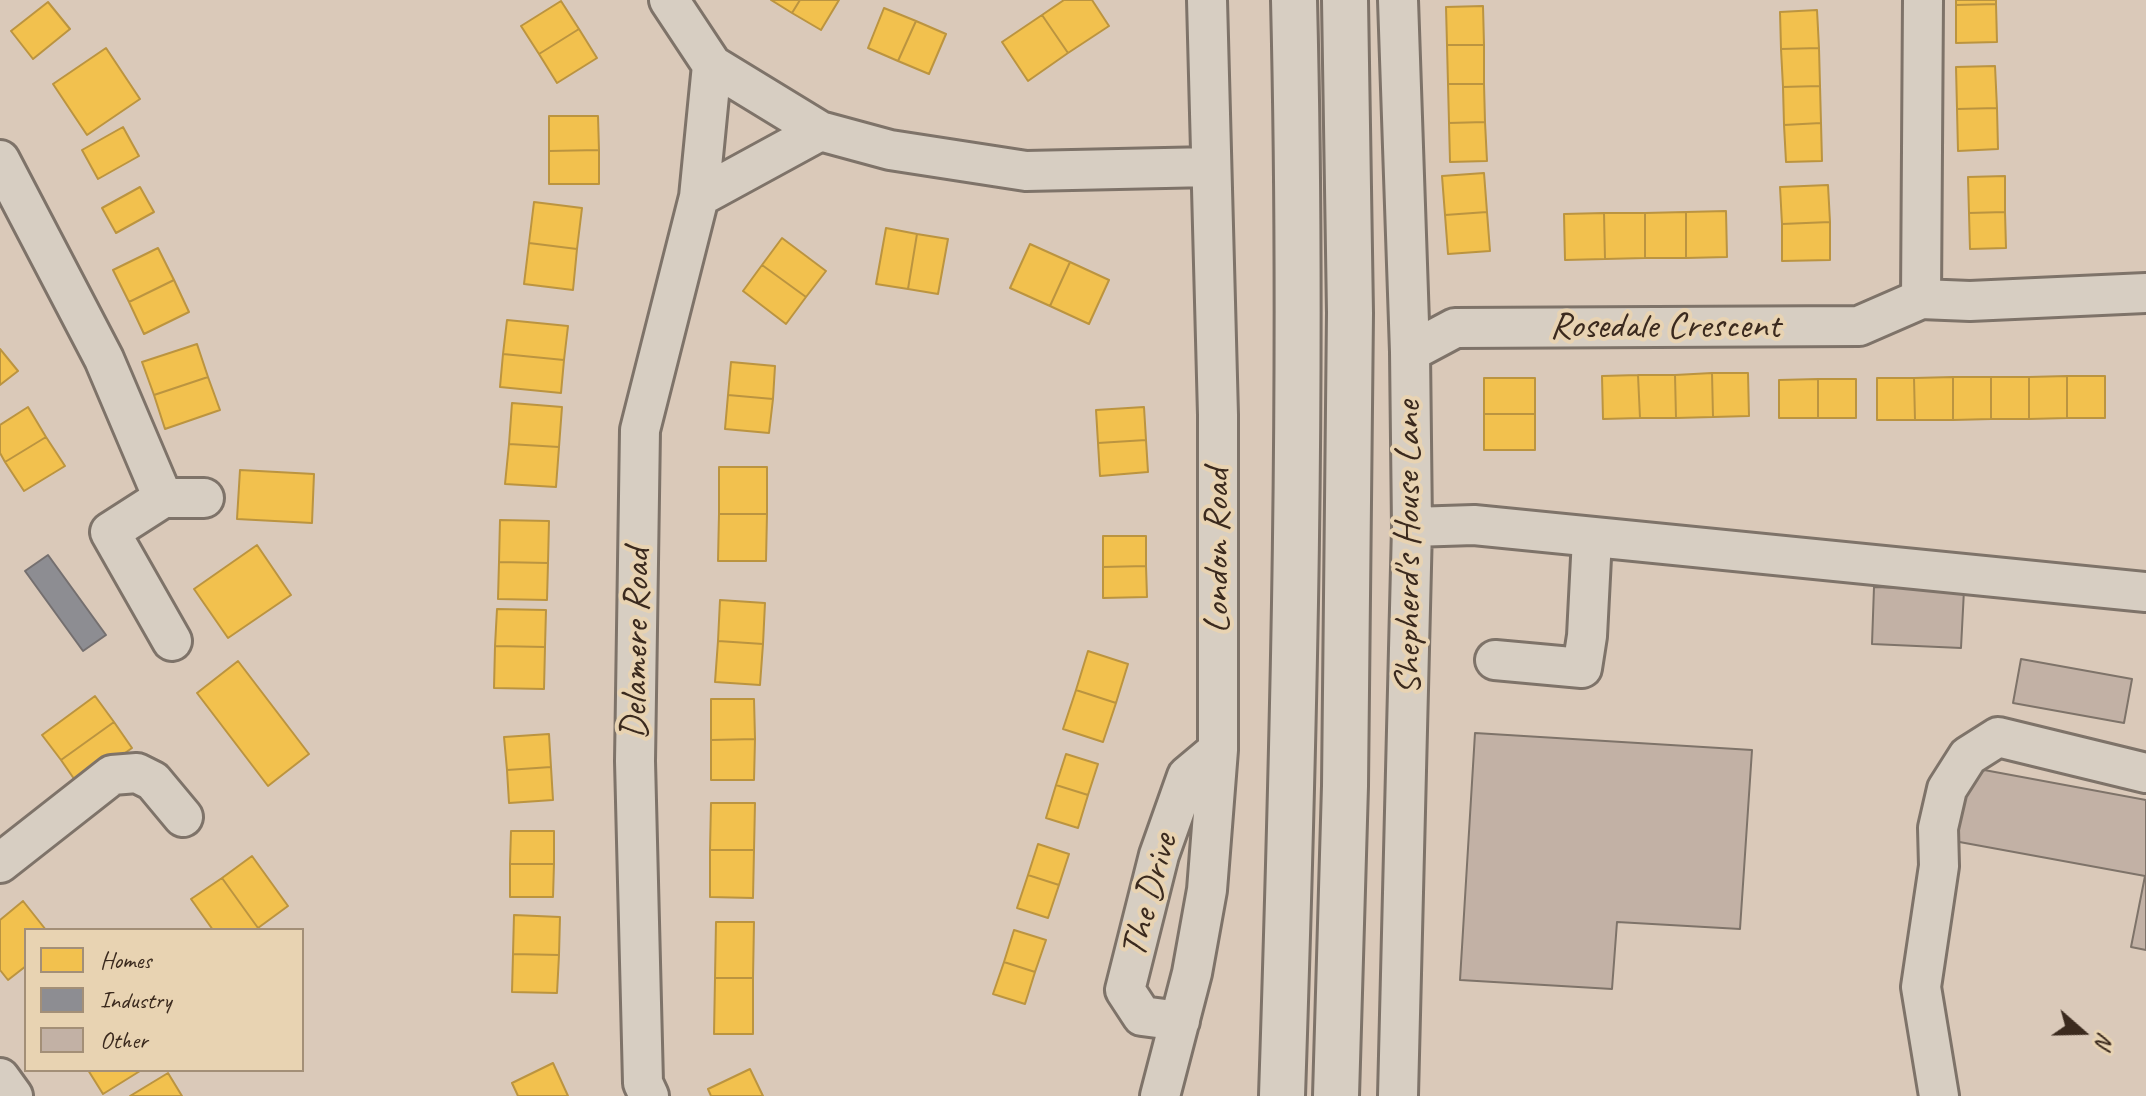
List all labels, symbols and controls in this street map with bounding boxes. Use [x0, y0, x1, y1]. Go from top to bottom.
street label: Rosedale Crescent [1550, 304, 1780, 350]
street label: Shepherd's House Lane [1386, 401, 1432, 695]
street label: London Road [1195, 469, 1241, 633]
street label: Delamere Road [613, 548, 661, 740]
street label: The Drive [1112, 829, 1188, 963]
legend [24, 928, 304, 1072]
text: Homes [100, 945, 151, 975]
text: Industry [100, 985, 171, 1015]
north arrow [2042, 992, 2122, 1072]
text: Other [100, 1025, 148, 1055]
text: N [2089, 1029, 2120, 1051]

